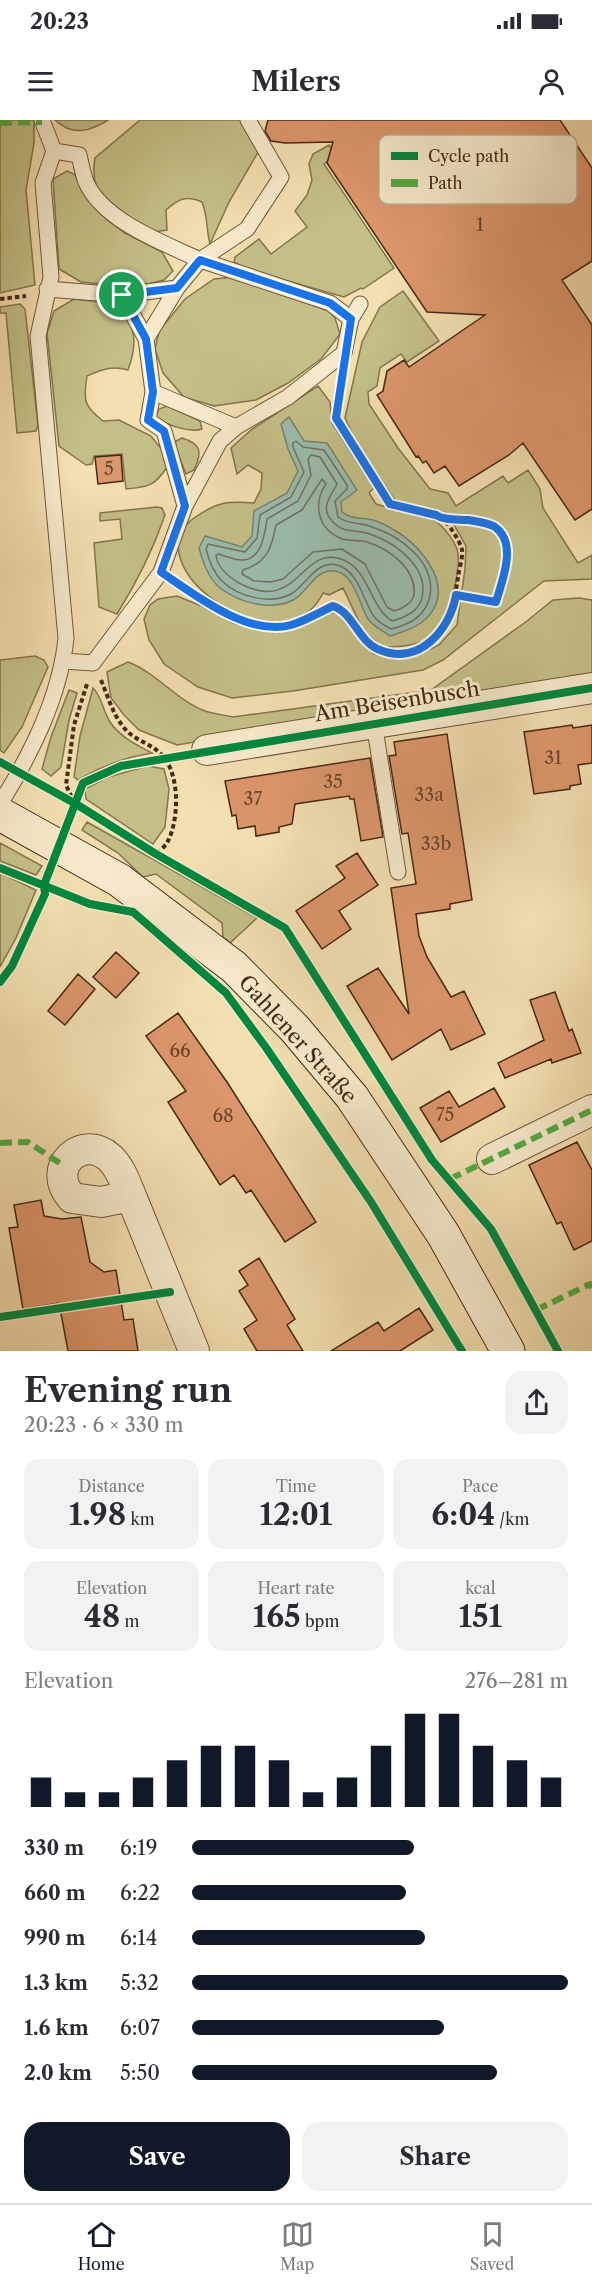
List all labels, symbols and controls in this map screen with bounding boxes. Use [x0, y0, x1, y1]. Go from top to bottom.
text: 20:23 [30, 8, 89, 35]
icon: menu [24, 65, 57, 98]
text: Milers [251, 65, 341, 98]
icon: person [535, 65, 568, 98]
legend [379, 135, 577, 204]
text: Cycle path [428, 146, 509, 166]
text: Path [428, 173, 462, 193]
house number: 1 [476, 214, 484, 236]
pin [96, 269, 147, 320]
icon: arrive [105, 278, 138, 311]
house number: 5 [104, 458, 114, 480]
street label: Am Beisenbusch [312, 676, 481, 727]
house number: 31 [544, 747, 562, 769]
house number: 35 [323, 771, 343, 793]
house number: 33a [414, 784, 444, 806]
house number: 37 [244, 788, 263, 810]
house number: 33b [421, 833, 451, 855]
street label: Gahlener Straße [234, 970, 362, 1108]
house number: 66 [169, 1040, 191, 1062]
house number: 75 [436, 1104, 454, 1126]
house number: 68 [212, 1105, 234, 1127]
text: Evening run [24, 1370, 232, 1411]
button: share [505, 1371, 568, 1434]
text: 20:23 · 6 × 330 m [24, 1413, 183, 1437]
text: Distance [79, 1476, 145, 1496]
text: Time [276, 1476, 316, 1496]
text: Pace [462, 1476, 498, 1496]
text: 1.98 [69, 1496, 126, 1533]
text: 12:01 [260, 1496, 332, 1533]
text: 6:04 [431, 1496, 495, 1533]
text: km [126, 1509, 155, 1529]
text: /km [495, 1509, 529, 1529]
text: Elevation [76, 1578, 147, 1598]
text: Heart rate [257, 1578, 335, 1598]
text: kcal [465, 1578, 495, 1598]
text: 48 [84, 1598, 120, 1635]
text: 165 [253, 1598, 301, 1635]
text: 151 [459, 1598, 502, 1635]
text: m [120, 1611, 139, 1631]
text: bpm [301, 1611, 339, 1631]
text: Elevation [24, 1669, 113, 1693]
text: 276–281 m [465, 1669, 568, 1693]
text: 330 m [24, 1836, 84, 1860]
text: 6:19 [120, 1836, 157, 1860]
text: 660 m [24, 1881, 86, 1905]
text: 6:22 [120, 1881, 160, 1905]
text: 990 m [24, 1926, 86, 1950]
text: 6:14 [120, 1926, 157, 1950]
text: 1.3 km [24, 1971, 88, 1995]
text: 5:32 [120, 1971, 159, 1995]
text: 1.6 km [24, 2016, 89, 2040]
text: 6:07 [120, 2016, 160, 2040]
text: 2.0 km [24, 2061, 92, 2085]
text: 5:50 [120, 2061, 160, 2085]
button: Save [24, 2122, 290, 2191]
button: Share [302, 2122, 568, 2191]
tab: Home [78, 2218, 125, 2274]
tab: Map [280, 2218, 314, 2274]
tab: Saved [470, 2218, 514, 2274]

